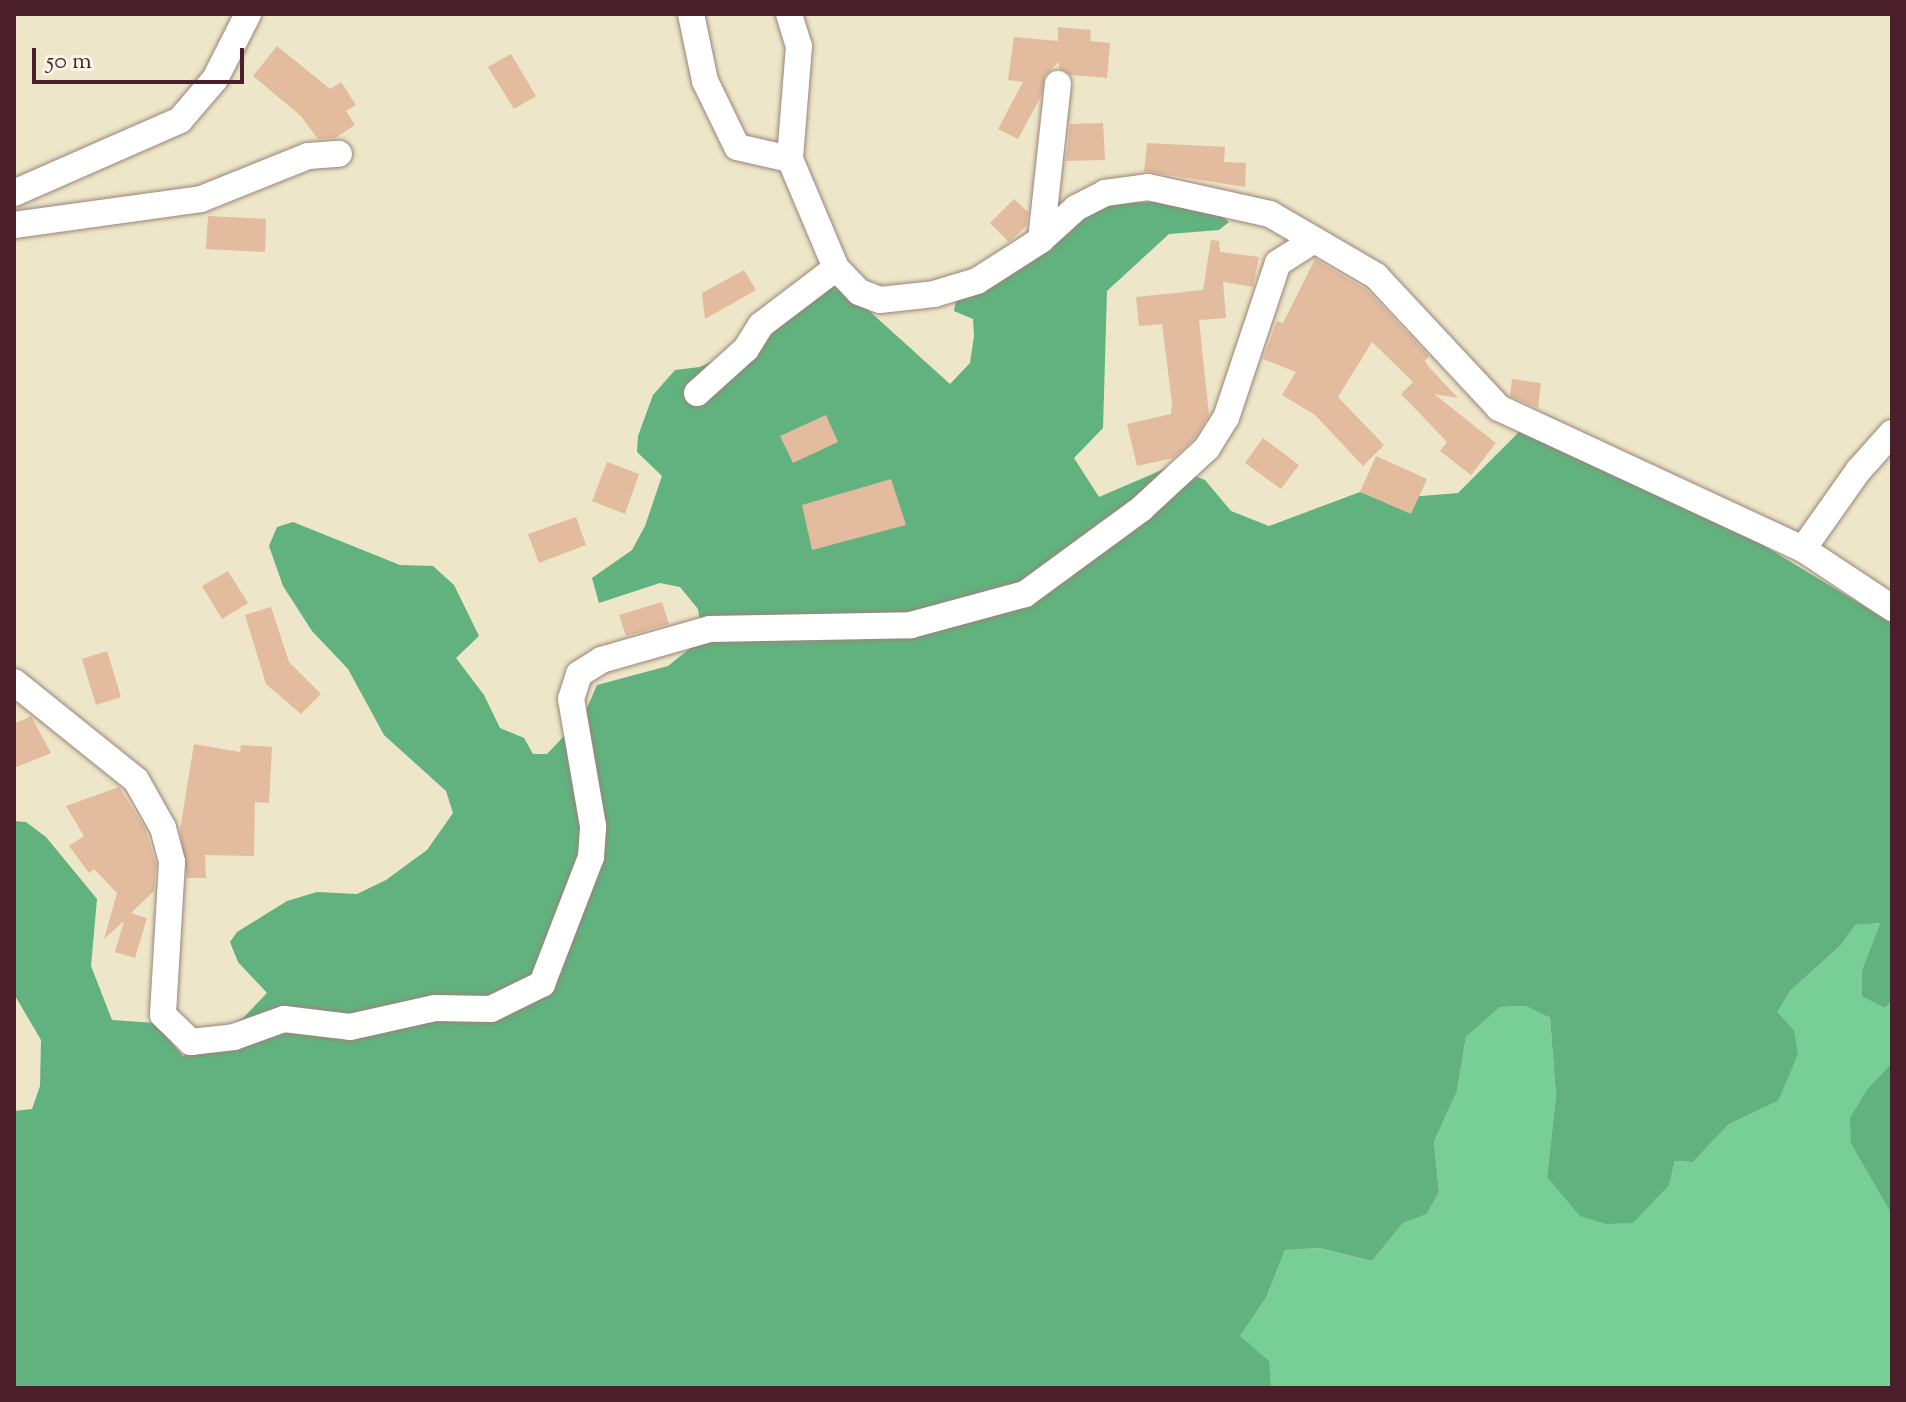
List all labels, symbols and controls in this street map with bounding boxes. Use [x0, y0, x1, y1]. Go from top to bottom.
scale bar [36, 32, 248, 82]
text: 50 m [46, 45, 92, 79]

